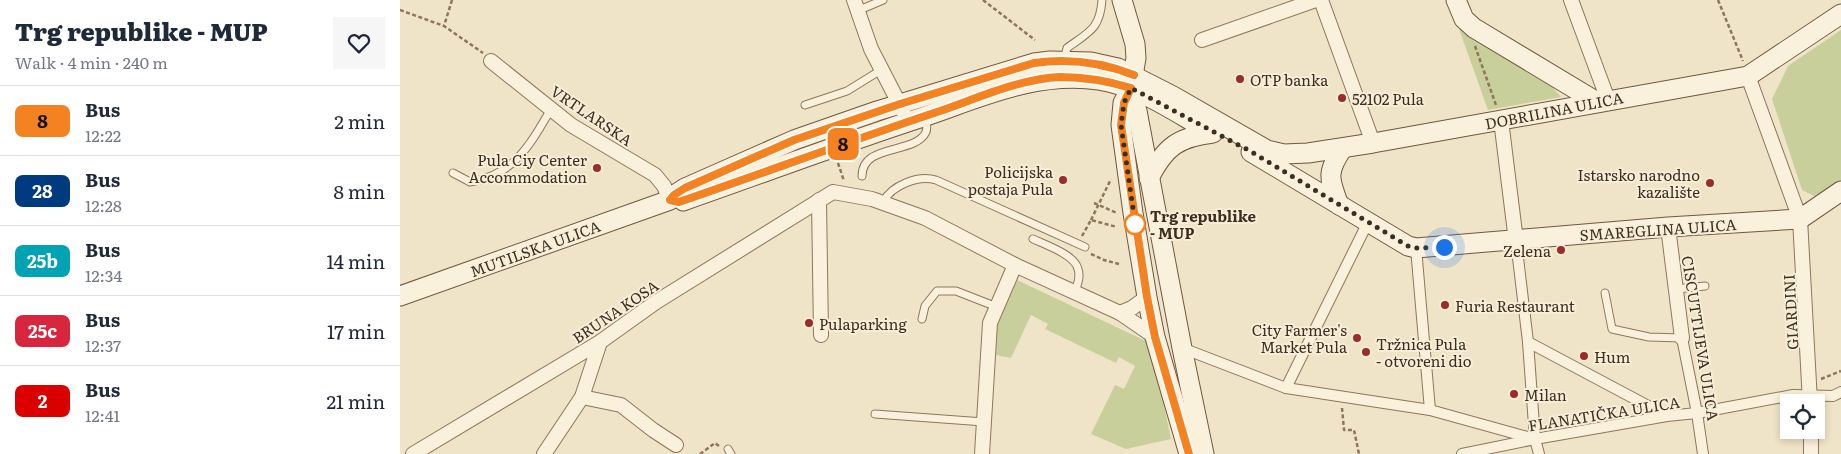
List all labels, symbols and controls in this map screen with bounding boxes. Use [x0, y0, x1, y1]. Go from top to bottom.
text: Trg republike - MUP [15, 13, 268, 48]
button: heart [333, 17, 385, 69]
text: Walk · 4 min · 240 m [15, 50, 168, 74]
place label: OTP banka [1250, 68, 1329, 91]
marker: OTP banka [1234, 73, 1246, 85]
street label: VRTLARSKA [546, 79, 638, 151]
street label: DOBRILINA ULICA [1483, 85, 1625, 135]
place label: 52102 Pula [1352, 87, 1425, 110]
marker: 52102 Pula [1336, 92, 1348, 104]
text: Bus [85, 95, 120, 123]
text: 8 [37, 107, 48, 134]
text: 2 min [334, 107, 385, 135]
text: 12:22 [85, 123, 121, 147]
line badge: 8 [827, 128, 859, 160]
text: 8 [838, 130, 848, 157]
place label: Pula Ciy Center Accommodation [468, 148, 587, 188]
place label: Policijska postaja Pula [968, 160, 1054, 200]
marker: Pula Ciy Center Accommodation [591, 162, 603, 174]
place label: Istarsko narodno kazalište [1577, 163, 1700, 203]
text: Bus [85, 165, 120, 193]
marker: Policijska postaja Pula [1057, 174, 1069, 186]
text: 28 [32, 177, 53, 204]
text: 8 min [333, 177, 385, 205]
marker: Istarsko narodno kazalište [1704, 177, 1716, 189]
text: 12:28 [85, 193, 122, 217]
place label: Trg republike - MUP [1150, 204, 1257, 244]
street label: SMAREGLINA ULICA [1579, 212, 1737, 246]
marker: Trg republike - MUP [1124, 213, 1146, 235]
street label: MUTILSKA ULICA [467, 214, 603, 282]
text: Bus [85, 235, 120, 263]
your location [1432, 235, 1457, 260]
place label: Zelena [1503, 239, 1552, 262]
marker: Zelena [1555, 244, 1567, 256]
text: 25b [27, 247, 58, 274]
text: 14 min [326, 247, 385, 275]
street label: CISCUTTIJEVA ULICA [1677, 254, 1725, 422]
text: 12:34 [85, 263, 122, 287]
street label: BRUNA KOSA [567, 274, 663, 348]
street label: GIARDINI [1777, 274, 1803, 350]
place label: Furia Restaurant [1455, 294, 1575, 317]
marker: Furia Restaurant [1439, 299, 1451, 311]
text: Bus [85, 305, 120, 333]
place label: Pulaparking [819, 312, 908, 335]
text: 25c [28, 317, 57, 344]
text: 17 min [327, 317, 385, 345]
marker: Pulaparking [803, 317, 815, 329]
place label: City Farmer's Market Pula [1252, 318, 1348, 358]
marker: City Farmer's Market Pula [1351, 332, 1363, 344]
place label: Tržnica Pula - otvoreni dio [1376, 332, 1472, 372]
text: 12:37 [85, 333, 121, 357]
place label: Hum [1594, 345, 1631, 368]
marker: Tržnica Pula - otvoreni dio [1360, 346, 1372, 358]
marker: Hum [1578, 350, 1590, 362]
text: Bus [85, 375, 120, 403]
place label: Milan [1524, 383, 1567, 406]
text: 2 [38, 387, 47, 414]
text: 21 min [326, 387, 385, 415]
marker: Milan [1508, 388, 1520, 400]
street label: FLANATIČKA ULICA [1527, 390, 1681, 436]
map controls [1780, 394, 1825, 439]
button: locate [1780, 394, 1825, 439]
text: 12:41 [85, 403, 120, 427]

